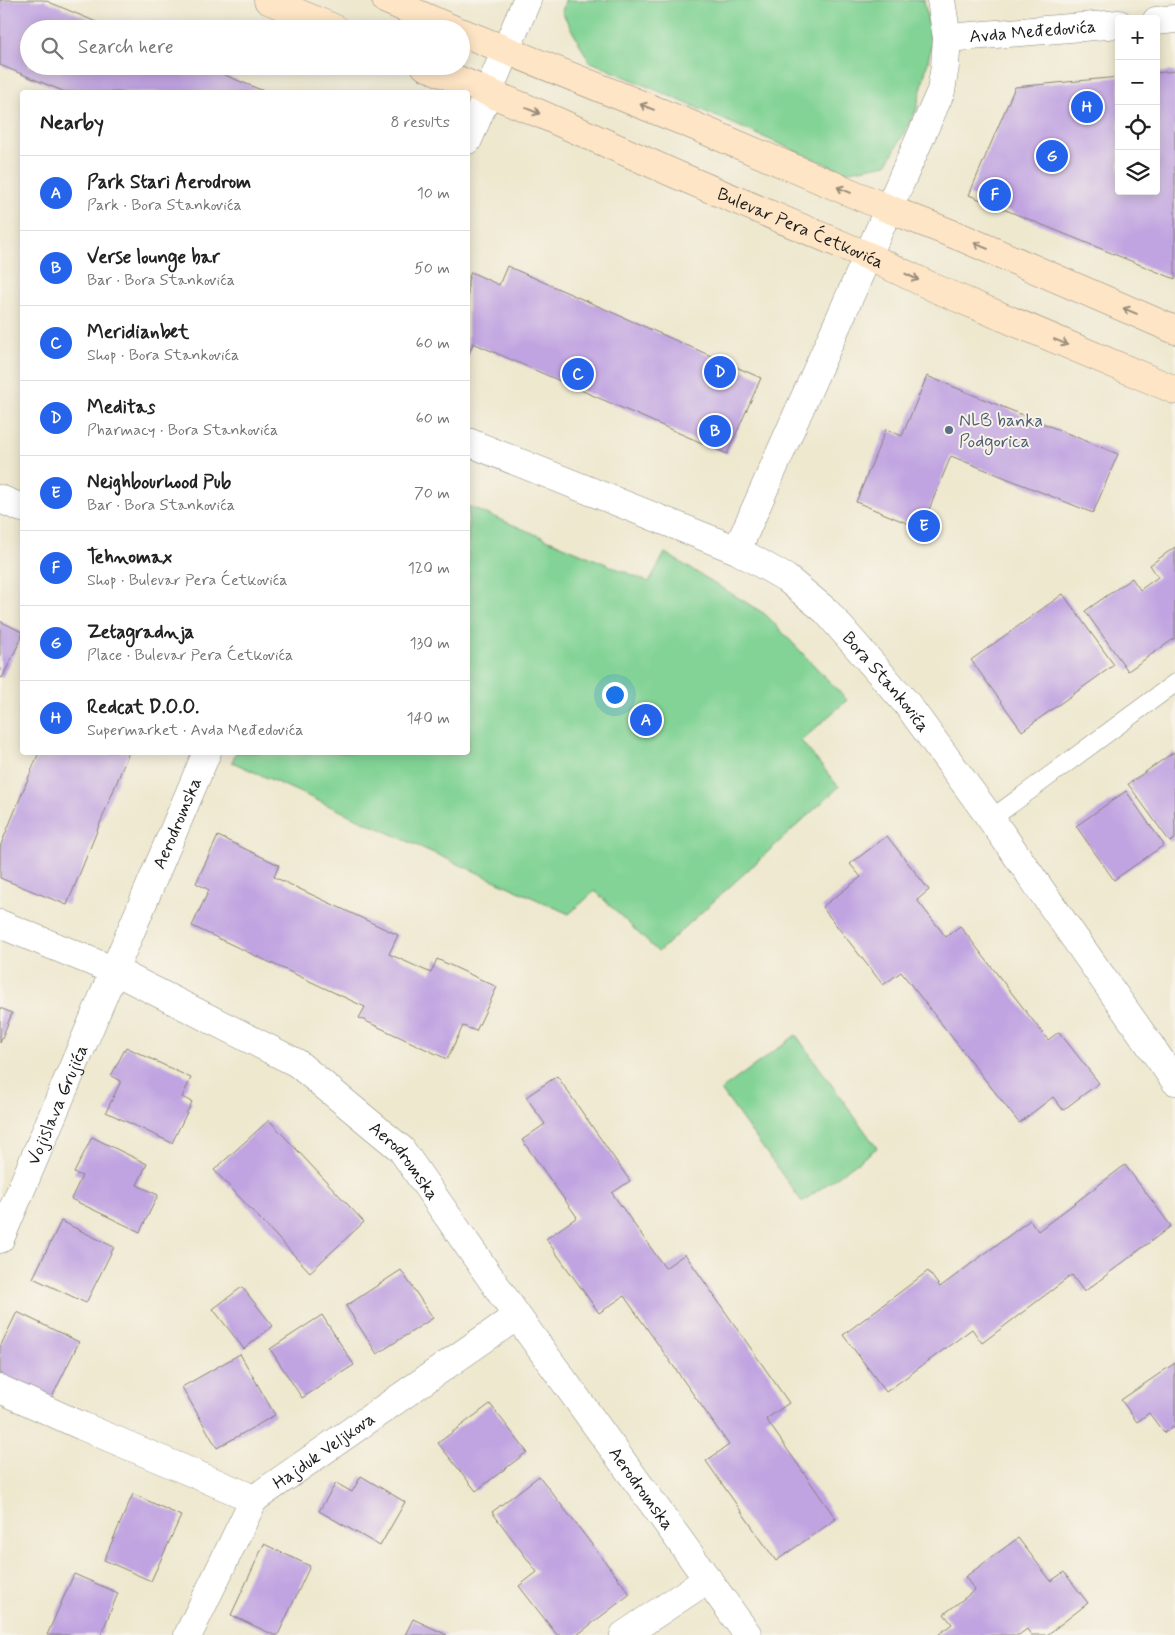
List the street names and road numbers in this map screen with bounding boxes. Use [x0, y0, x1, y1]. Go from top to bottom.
street label: Avda Međedovića [968, 15, 1097, 49]
street label: Bulevar Pera Ćetkovića [713, 182, 888, 275]
street label: Bora Stankovića [836, 627, 935, 737]
street label: Aerodromska [148, 774, 208, 873]
street label: Vojislava Grujića [22, 1041, 94, 1169]
street label: Aerodromska [364, 1116, 444, 1205]
street label: Hajduk Veljkova [268, 1407, 380, 1495]
street label: Aerodromska [603, 1442, 679, 1535]

